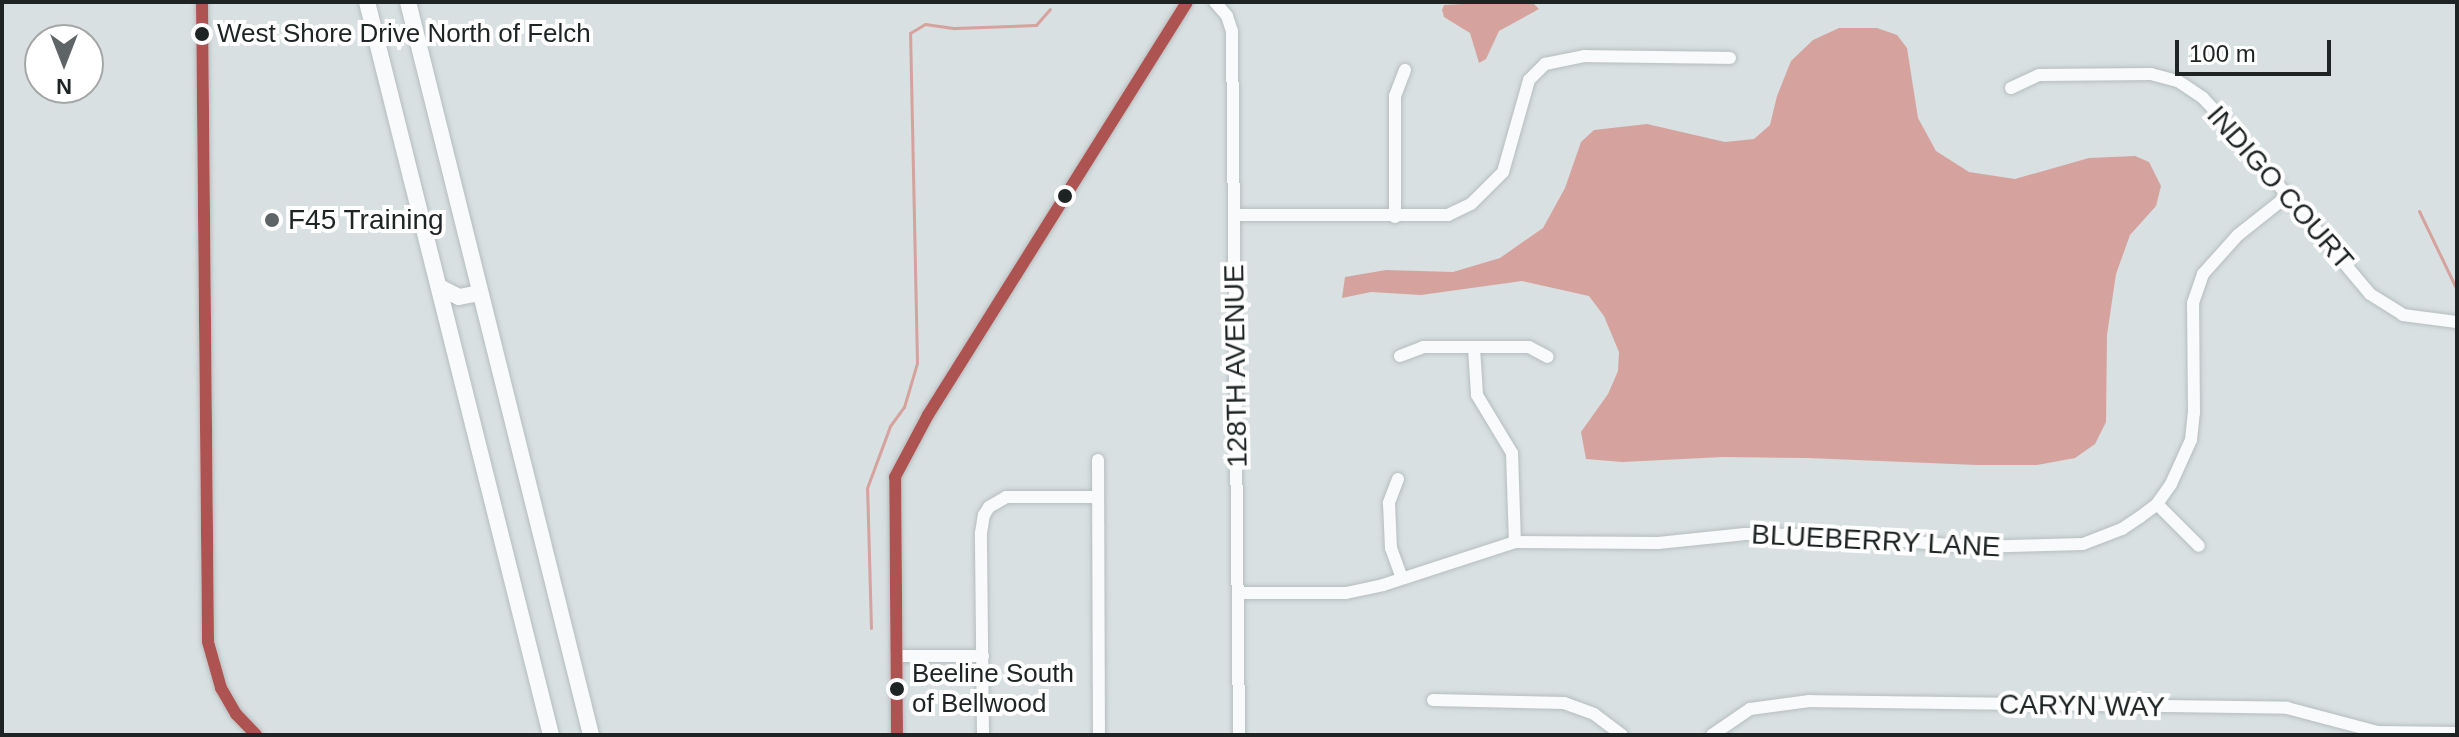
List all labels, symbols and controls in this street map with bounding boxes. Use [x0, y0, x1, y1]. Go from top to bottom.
place label: West Shore Drive North of Felch [217, 18, 591, 50]
north arrow [24, 24, 104, 104]
scale bar [2179, 24, 2335, 74]
marker: West Shore Drive North of Felch [194, 26, 210, 42]
text: 100 m [2189, 40, 2256, 67]
text: N [56, 74, 72, 99]
street label: INDIGO COURT [2200, 99, 2360, 277]
unlabelled marker [1057, 188, 1073, 204]
place label: F45 Training [288, 203, 444, 237]
marker: F45 Training [263, 211, 281, 229]
street label: 128TH AVENUE [1217, 263, 1255, 469]
street label: BLUEBERRY LANE [1750, 518, 2002, 564]
place label: Beeline South of Bellwood [912, 658, 1074, 720]
marker: Beeline South of Bellwood [889, 681, 905, 697]
street label: CARYN WAY [1999, 688, 2165, 724]

